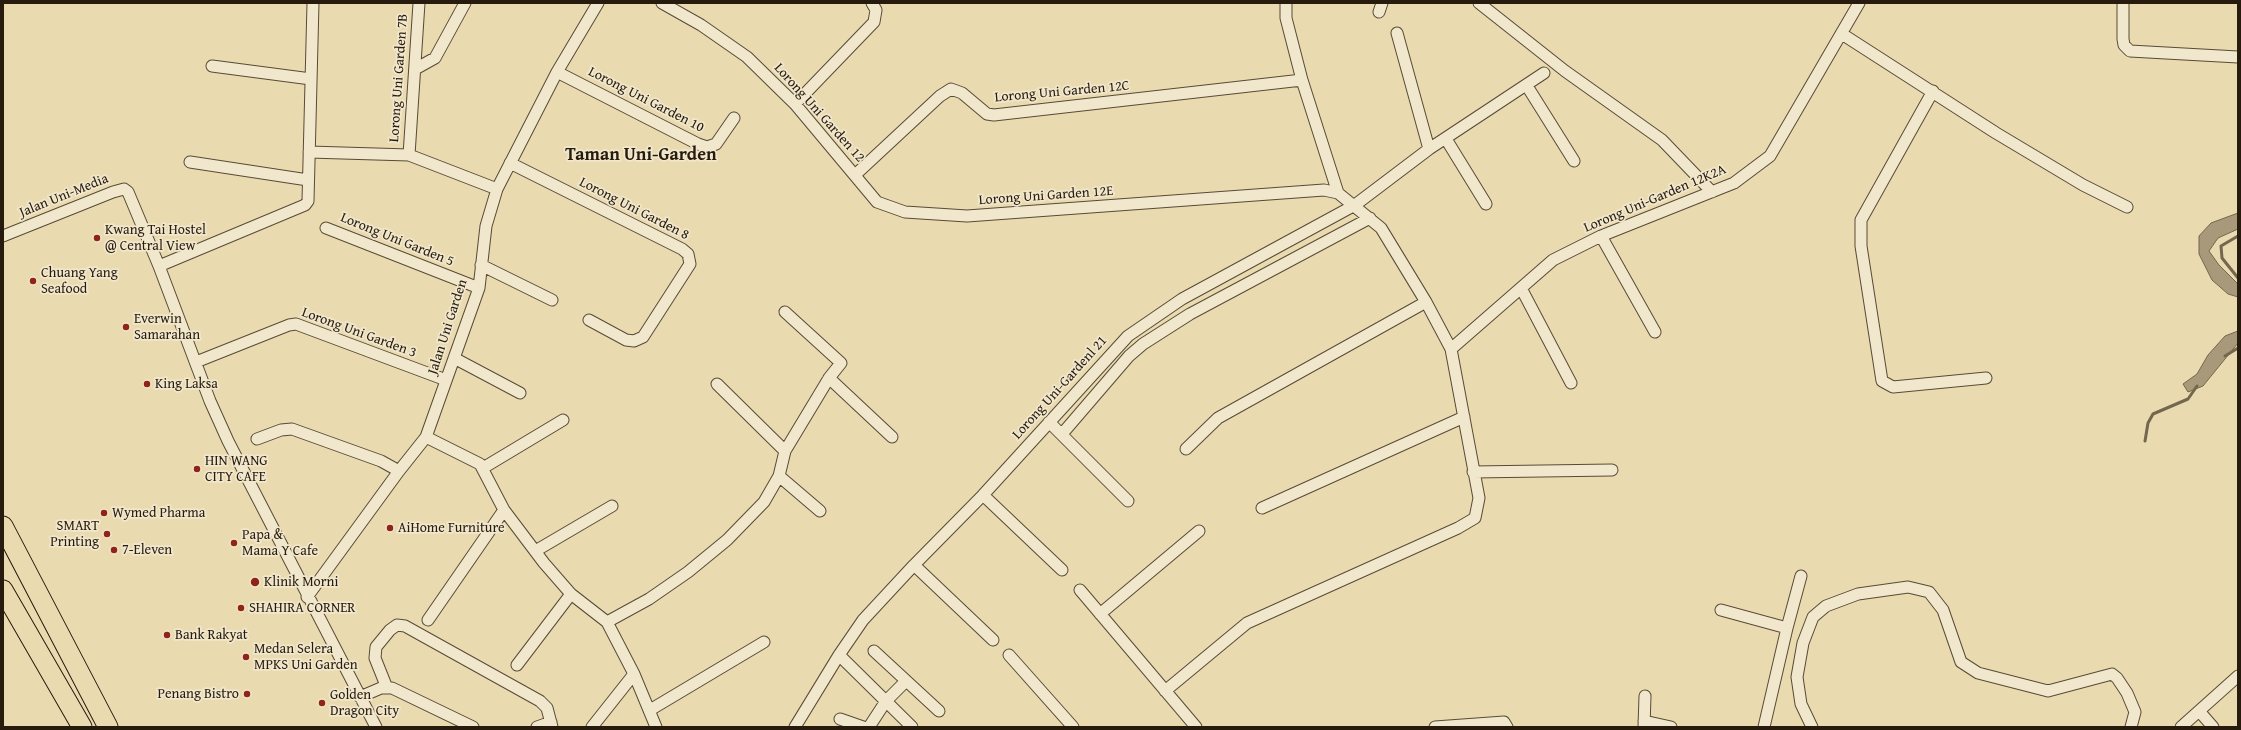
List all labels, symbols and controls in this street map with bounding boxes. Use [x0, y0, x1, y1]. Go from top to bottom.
street label: Lorong Uni Garden 7B [386, 13, 412, 143]
street label: Lorong Uni Garden 12 [770, 60, 868, 166]
street label: Lorong Uni Garden 10 [585, 64, 707, 136]
street label: Lorong Uni Garden 12C [994, 78, 1130, 106]
district label: Taman Uni-Garden [565, 144, 717, 166]
street label: Lorong Uni-Garden 12K2A [1581, 161, 1729, 237]
street label: Jalan Uni-Media [17, 171, 111, 221]
street label: Lorong Uni Garden 8 [576, 174, 692, 244]
street label: Lorong Uni Garden 12E [978, 183, 1114, 209]
street label: Lorong Uni Garden 5 [338, 210, 456, 270]
place label: Kwang Tai Hostel @ Central View [105, 222, 206, 254]
marker: Kwang Tai Hostel @ Central View [92, 233, 102, 243]
place label: Chuang Yang Seafood [41, 265, 118, 298]
marker: Chuang Yang Seafood [28, 276, 38, 286]
street label: Jalan Uni Garden [425, 277, 471, 377]
street label: Lorong Uni Garden 3 [299, 304, 419, 362]
place label: Everwin Samarahan [134, 311, 200, 344]
marker: Everwin Samarahan [121, 322, 131, 332]
street label: Lorong Uni-Gardenl 21 [1009, 333, 1111, 443]
place label: King Laksa [155, 376, 218, 392]
marker: King Laksa [142, 379, 152, 389]
place label: HIN WANG CITY CAFE [205, 453, 268, 486]
marker: HIN WANG CITY CAFE [192, 464, 202, 474]
place label: Wymed Pharma [112, 505, 205, 521]
marker: Wymed Pharma [99, 508, 109, 518]
place label: SMART Printing [50, 518, 99, 550]
place label: AiHome Furniture [398, 520, 505, 536]
marker: AiHome Furniture [385, 523, 395, 533]
place label: Papa & Mama Y Cafe [242, 527, 318, 560]
marker: SMART Printing [102, 529, 112, 539]
marker: Papa & Mama Y Cafe [229, 538, 239, 548]
place label: 7-Eleven [122, 542, 172, 558]
marker: 7-Eleven [109, 545, 119, 555]
place label: Klinik Morni [264, 574, 338, 590]
marker: Klinik Morni [249, 576, 261, 588]
place label: SHAHIRA CORNER [249, 600, 355, 616]
marker: SHAHIRA CORNER [236, 603, 246, 613]
place label: Bank Rakyat [175, 627, 248, 643]
marker: Bank Rakyat [162, 630, 172, 640]
place label: Medan Selera MPKS Uni Garden [254, 641, 358, 674]
marker: Medan Selera MPKS Uni Garden [241, 652, 251, 662]
place label: Penang Bistro [157, 686, 239, 702]
place label: Golden Dragon City [330, 687, 399, 720]
marker: Penang Bistro [242, 689, 252, 699]
marker: Golden Dragon City [317, 698, 327, 708]

